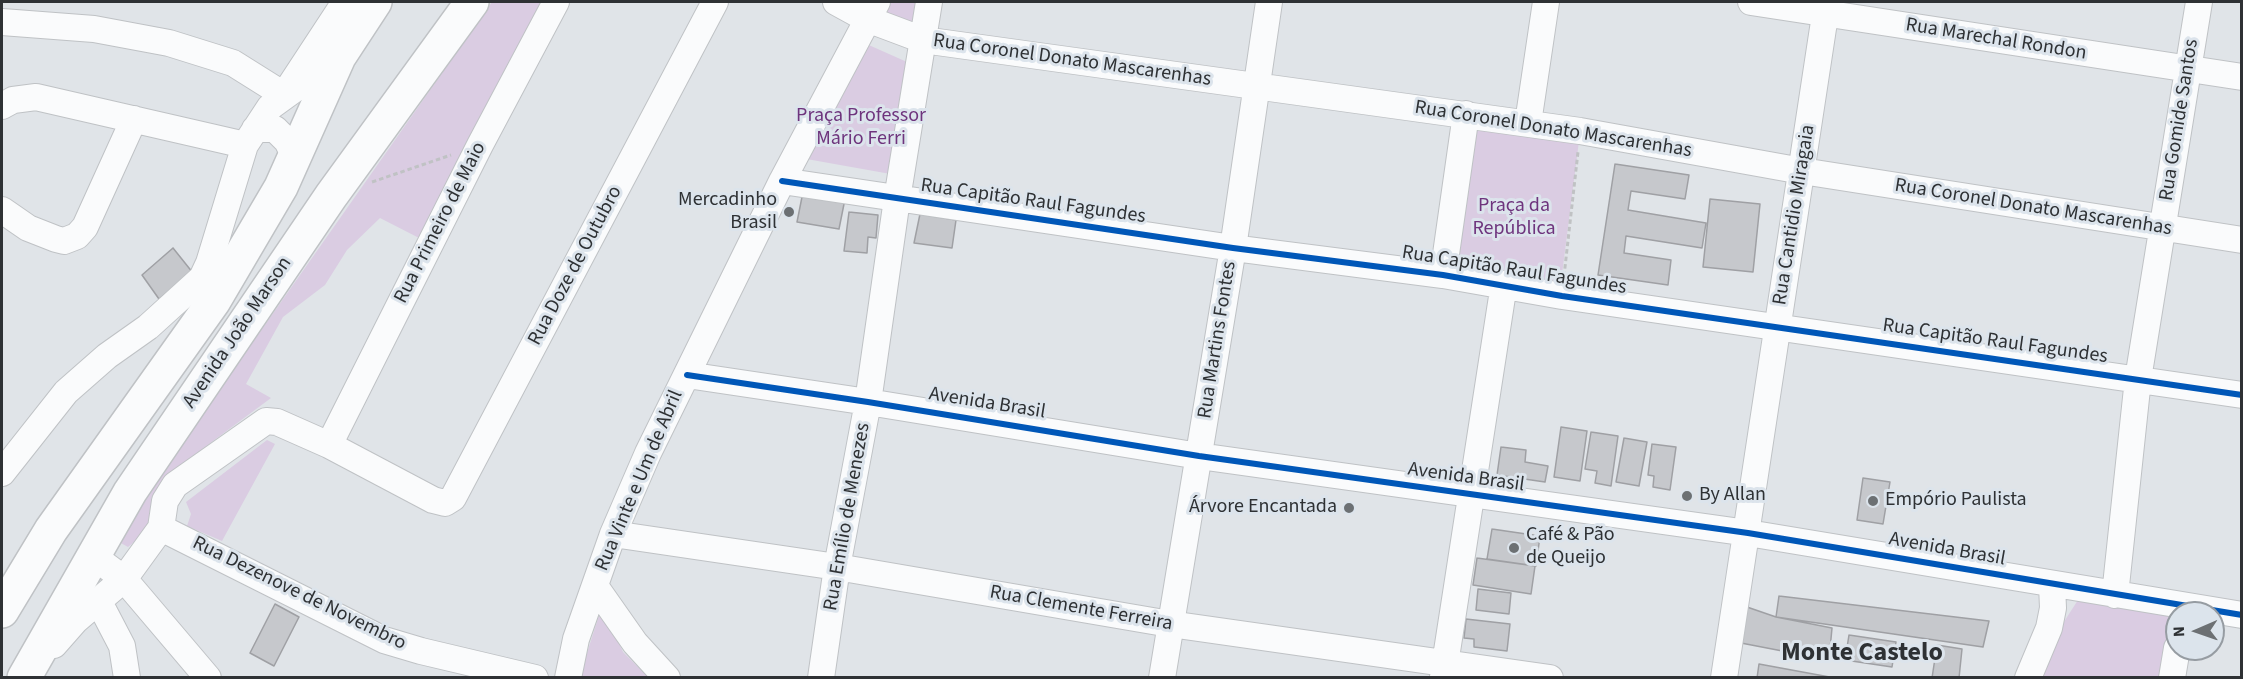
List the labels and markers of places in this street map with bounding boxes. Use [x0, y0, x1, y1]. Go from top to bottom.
place label: Mercadinho Brasil [678, 189, 777, 236]
marker: Mercadinho Brasil [782, 205, 796, 219]
place label: By Allan [1699, 484, 1766, 508]
marker: By Allan [1680, 489, 1694, 503]
place label: Empório Paulista [1885, 489, 2027, 513]
marker: Empório Paulista [1866, 494, 1880, 508]
place label: Árvore Encantada [1189, 496, 1337, 520]
marker: Árvore Encantada [1342, 501, 1356, 515]
place label: Café & Pão de Queijo [1526, 524, 1615, 571]
marker: Café & Pão de Queijo [1507, 541, 1521, 555]

